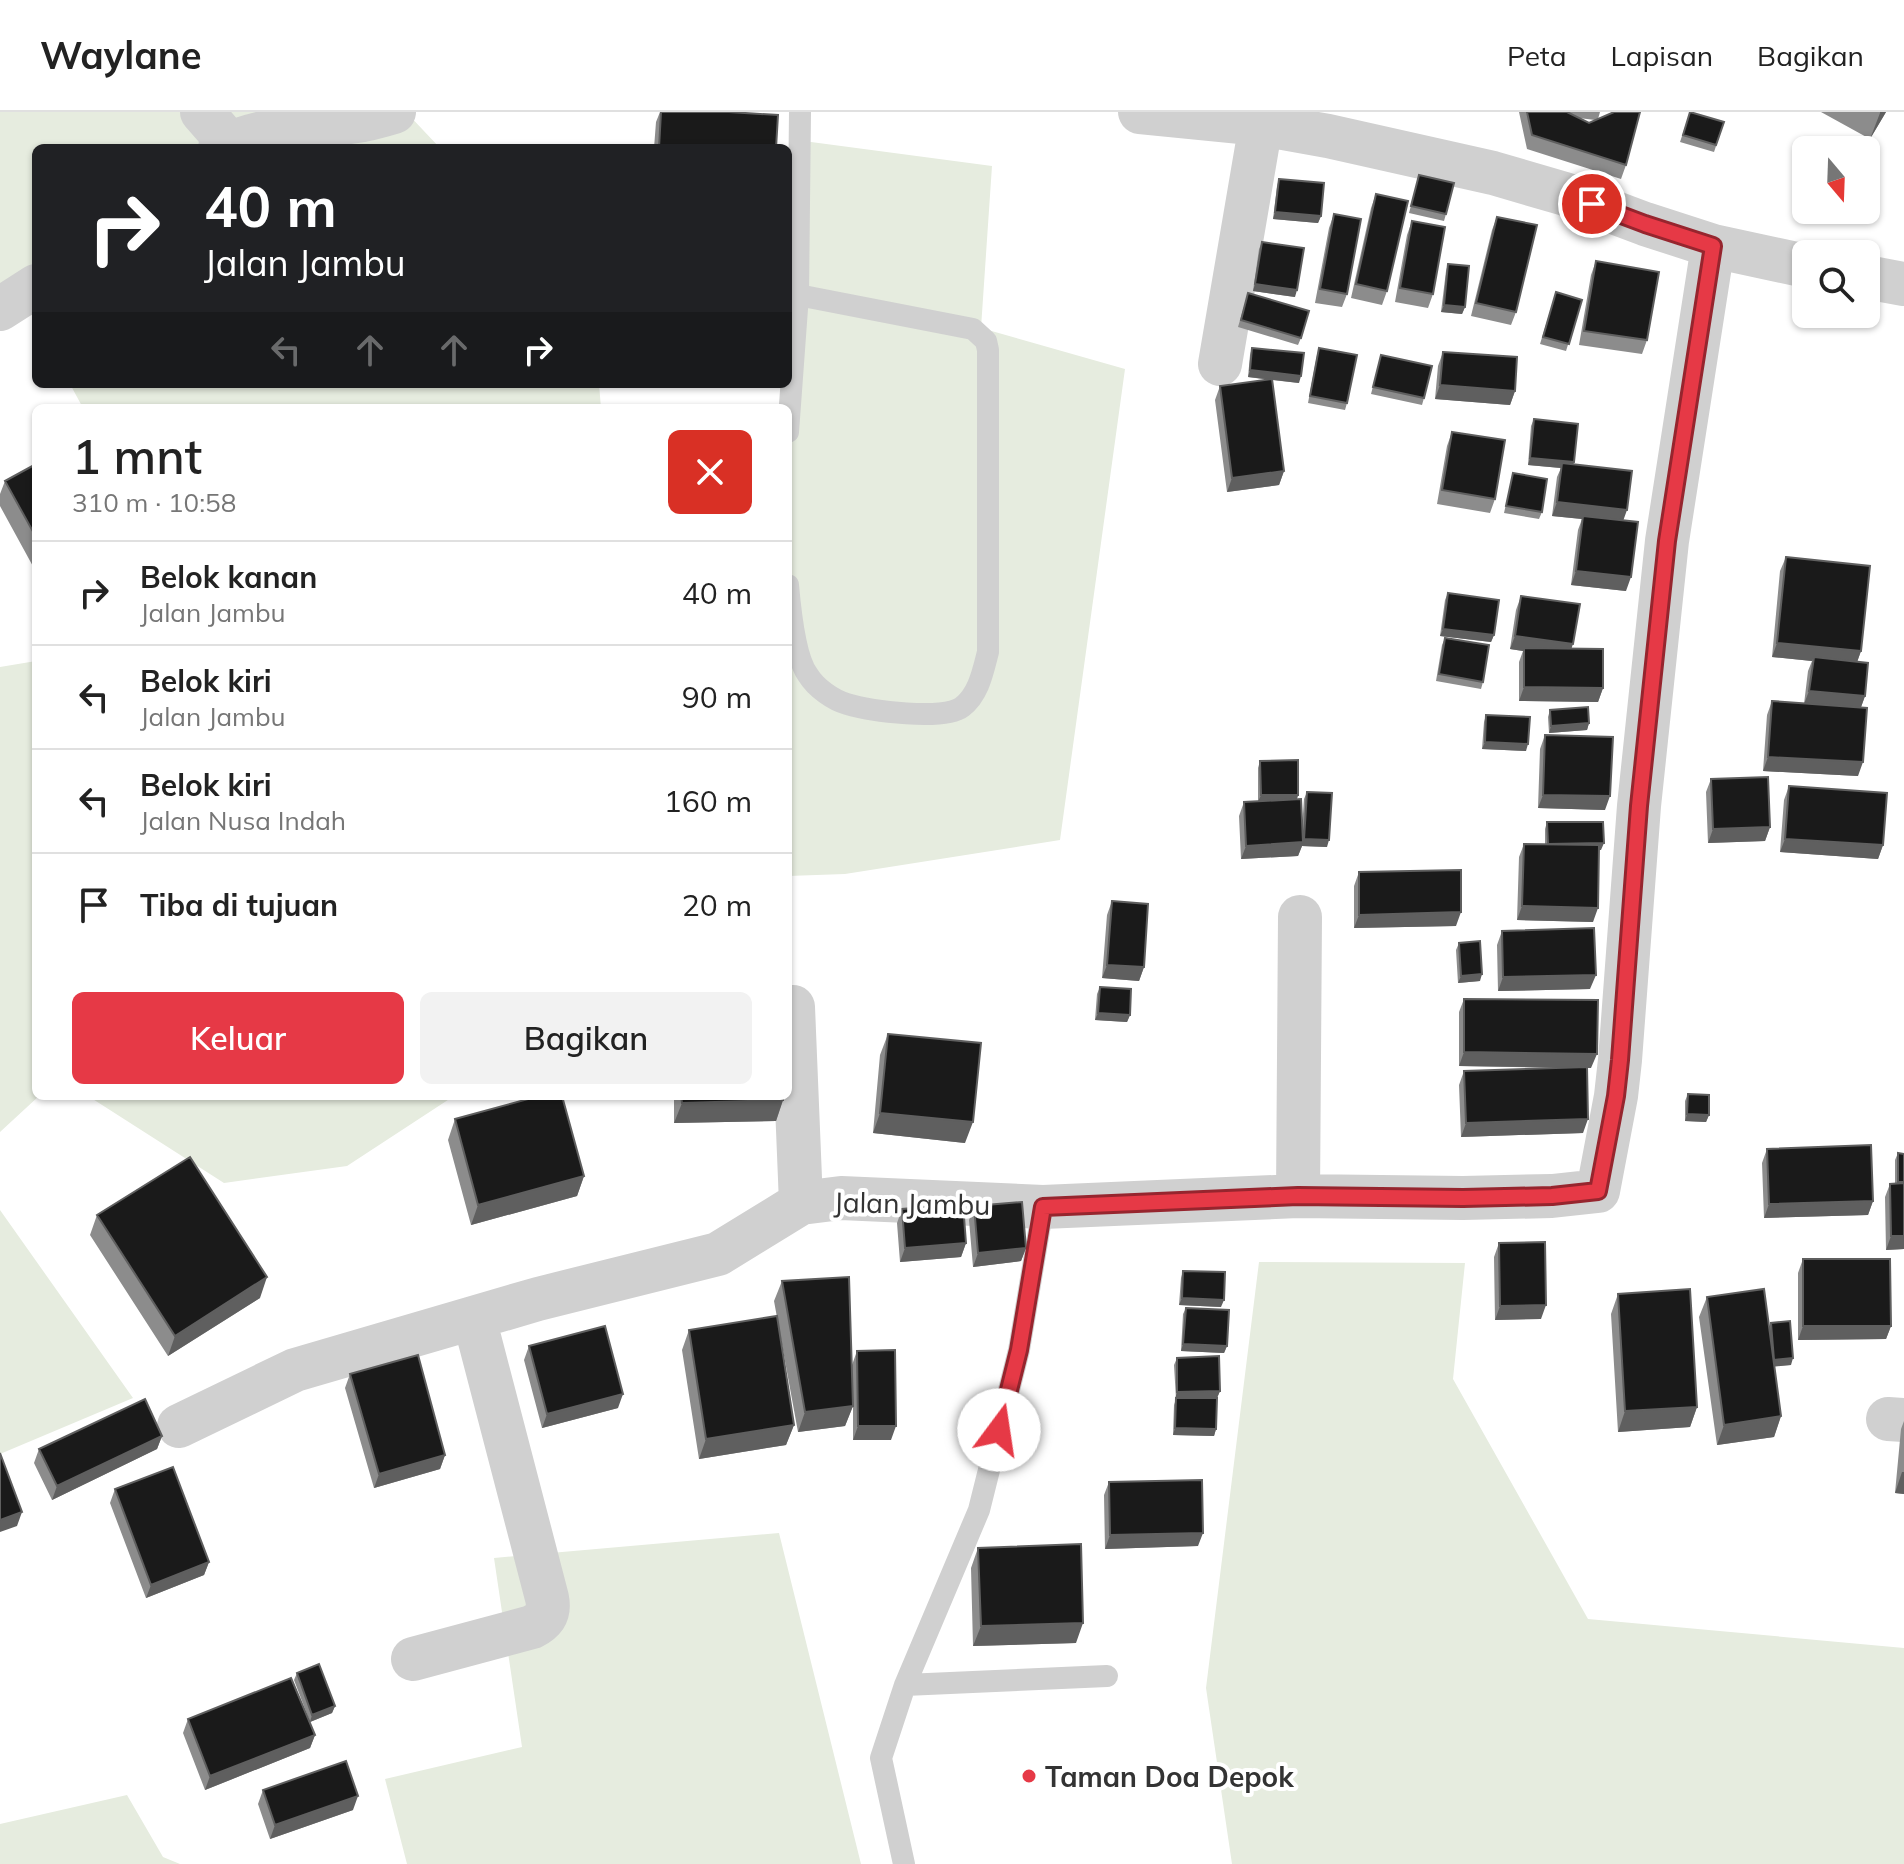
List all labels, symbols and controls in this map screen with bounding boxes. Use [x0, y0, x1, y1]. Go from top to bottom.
text: Waylane [40, 31, 202, 79]
text: Peta [1507, 38, 1566, 73]
text: Lapisan [1610, 38, 1713, 73]
text: Bagikan [1757, 38, 1864, 73]
north arrow [1792, 136, 1880, 224]
map controls [1792, 136, 1880, 328]
pin [1558, 170, 1626, 238]
text: 40 m [204, 171, 337, 241]
icon: right [72, 176, 176, 280]
icon: arrive [1570, 182, 1614, 226]
text: Jalan Jambu [204, 240, 406, 285]
button: search [1792, 240, 1880, 328]
icon: left [264, 328, 308, 372]
icon: ahead [348, 328, 392, 372]
icon: ahead [432, 328, 476, 372]
icon: right [516, 328, 560, 372]
text: 1 mnt [72, 426, 202, 486]
button: close [668, 430, 752, 514]
text: 310 m · 10:58 [72, 486, 236, 519]
text: Belok kanan [140, 558, 317, 596]
icon: right [72, 571, 116, 615]
text: 40 m [682, 574, 752, 612]
text: Jalan Jambu [140, 596, 286, 629]
text: Belok kiri [140, 662, 272, 700]
icon: left [72, 675, 116, 719]
text: 90 m [682, 678, 752, 716]
text: Jalan Jambu [140, 700, 286, 733]
text: Belok kiri [140, 766, 272, 804]
icon: left [72, 779, 116, 823]
text: 160 m [664, 782, 752, 820]
text: Jalan Nusa Indah [140, 804, 346, 837]
icon: arrive [72, 883, 116, 927]
text: Tiba di tujuan [140, 886, 338, 924]
text: 20 m [682, 886, 752, 924]
button: Keluar [72, 992, 404, 1084]
button: Bagikan [420, 992, 752, 1084]
street label: Jalan Jambu [833, 1184, 991, 1222]
position arrow [957, 1388, 1041, 1472]
place label: Taman Doa Depok [1045, 1759, 1294, 1794]
marker: Taman Doa Depok [1020, 1767, 1038, 1785]

